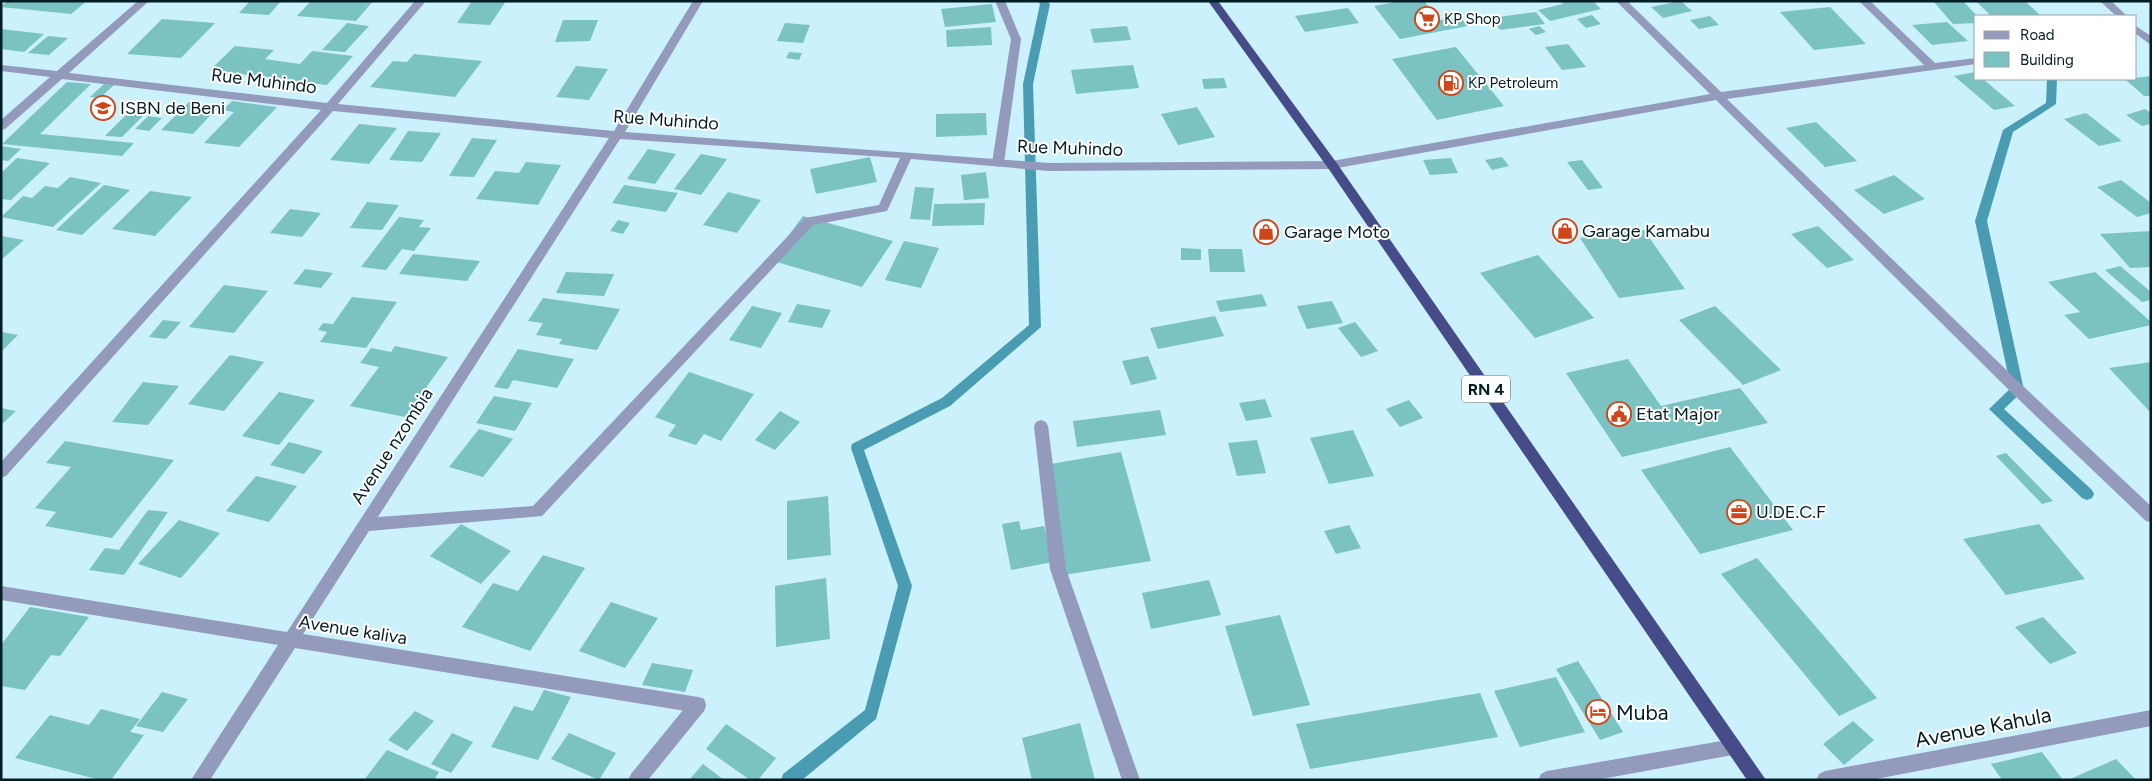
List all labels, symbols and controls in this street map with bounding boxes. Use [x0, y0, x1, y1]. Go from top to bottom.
supermarket icon: KP Shop [1414, 6, 1440, 32]
place label: KP Shop [1444, 10, 1501, 28]
legend [1974, 15, 2137, 80]
text: Road [2020, 26, 2055, 44]
text: Building [2020, 51, 2074, 69]
street label: Rue Muhindo [210, 64, 318, 98]
fuel station icon: KP Petroleum [1438, 70, 1464, 96]
place label: KP Petroleum [1468, 74, 1558, 92]
school or university icon: ISBN de Beni [90, 95, 116, 121]
place label: ISBN de Beni [120, 97, 225, 119]
street label: Rue Muhindo [612, 105, 720, 135]
street label: Rue Muhindo [1017, 135, 1123, 161]
shop icon: Garage Kamabu [1552, 218, 1578, 244]
shop icon: Garage Moto [1253, 219, 1279, 245]
place label: Garage Kamabu [1582, 220, 1710, 242]
place label: Garage Moto [1284, 221, 1390, 243]
road number: RN 4 [1462, 376, 1510, 402]
street label: Avenue nzombia [346, 384, 438, 508]
public building icon: Etat Major [1606, 401, 1632, 427]
place label: Etat Major [1636, 403, 1720, 425]
office icon: U.DE.C.F [1726, 499, 1752, 525]
place label: U.DE.C.F [1756, 501, 1826, 523]
street label: Avenue kaliva [297, 611, 409, 649]
hotel icon: Muba [1585, 699, 1611, 725]
place label: Muba [1616, 700, 1669, 725]
street label: Avenue Kahula [1913, 702, 2053, 752]

